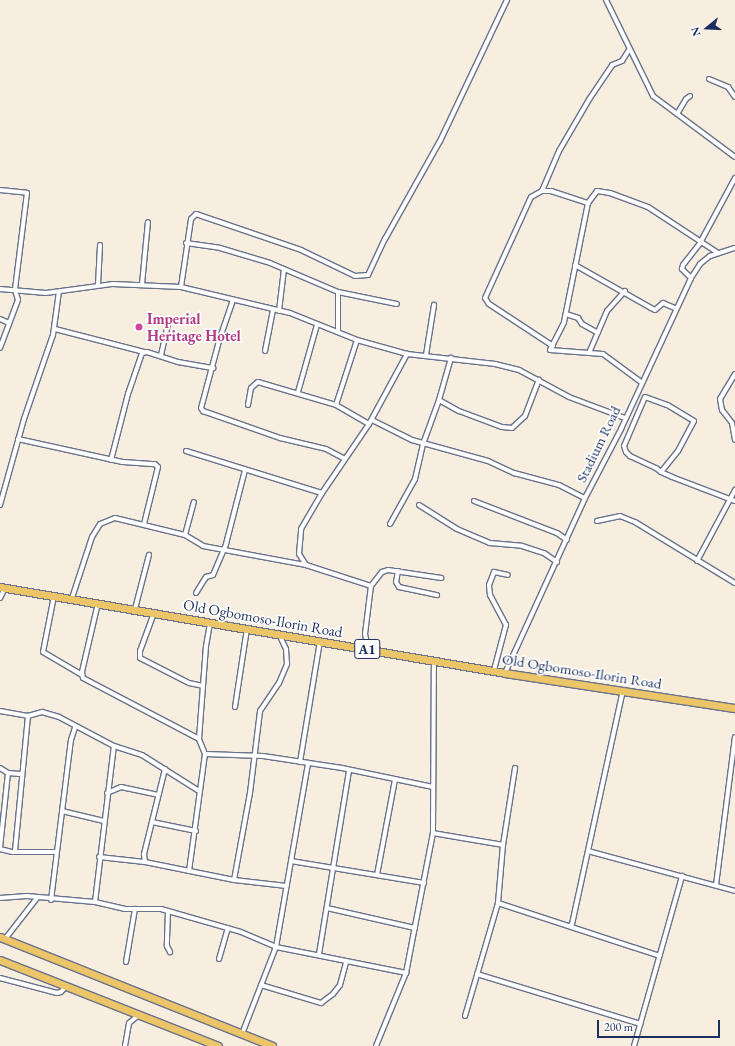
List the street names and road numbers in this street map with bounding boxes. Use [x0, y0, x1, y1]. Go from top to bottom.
street label: Stadium Road [572, 403, 624, 485]
street label: Old Ogbomoso-Ilorin Road [182, 595, 344, 641]
road number: A1 [354, 637, 380, 661]
street label: Old Ogbomoso-Ilorin Road [501, 649, 663, 693]

